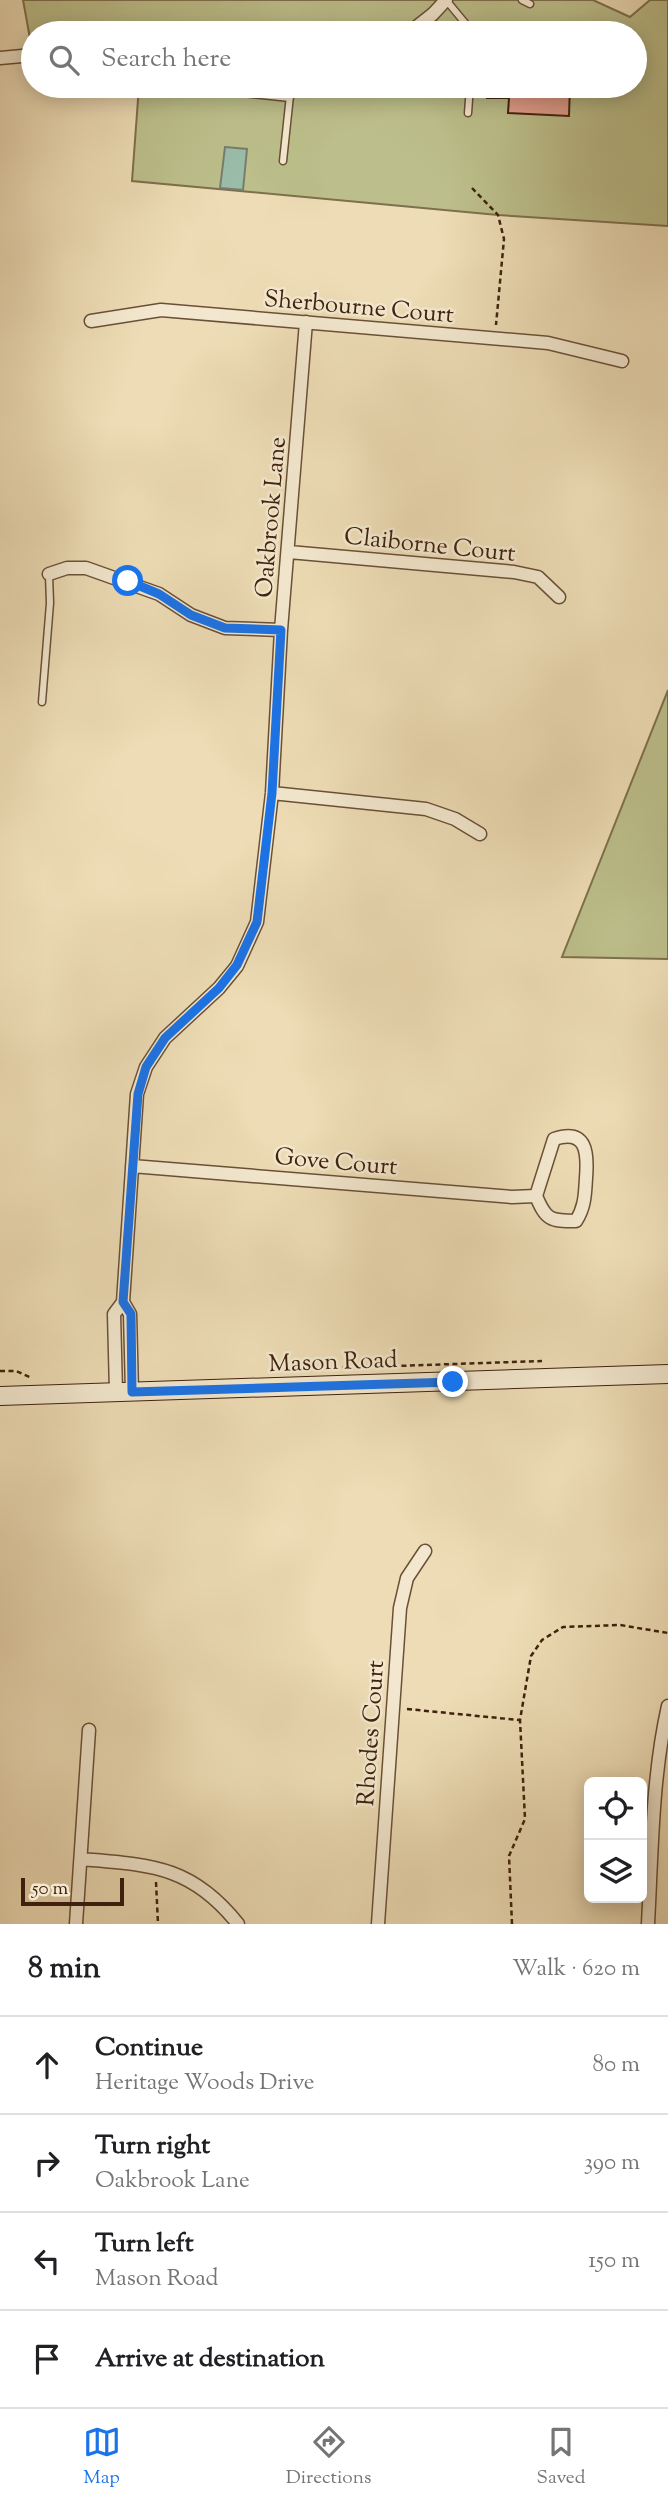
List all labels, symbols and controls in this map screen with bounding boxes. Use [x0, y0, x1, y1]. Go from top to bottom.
search box [21, 21, 647, 98]
icon: search [45, 41, 83, 79]
text: Search here [101, 41, 231, 78]
street label: Sherbourne Court [263, 283, 455, 333]
street label: Oakbrook Lane [248, 435, 296, 599]
street label: Claiborne Court [342, 520, 517, 572]
route start [112, 565, 143, 596]
street label: Gove Court [273, 1141, 399, 1185]
street label: Mason Road [268, 1344, 399, 1382]
route end [437, 1366, 468, 1397]
street label: Rhodes Court [350, 1659, 394, 1807]
map controls [584, 1777, 647, 1903]
button: locate [584, 1777, 647, 1840]
button: layers [584, 1840, 647, 1903]
scale bar [21, 1875, 124, 1907]
text: 50 m [32, 1876, 68, 1903]
text: 8 min [28, 1948, 100, 1991]
text: Walk · 620 m [512, 1953, 640, 1986]
text: Continue [95, 2030, 203, 2067]
icon: ahead [28, 2046, 66, 2084]
text: 80 m [592, 2049, 640, 2082]
text: Heritage Woods Drive [95, 2067, 315, 2100]
text: Turn right [95, 2128, 210, 2165]
icon: right [28, 2144, 66, 2182]
text: 390 m [584, 2147, 640, 2180]
text: Oakbrook Lane [95, 2165, 250, 2198]
text: Turn left [95, 2226, 194, 2263]
icon: left [28, 2242, 66, 2280]
text: 150 m [588, 2245, 640, 2278]
text: Mason Road [95, 2263, 219, 2296]
icon: arrive [28, 2340, 66, 2378]
text: Arrive at destination [95, 2341, 325, 2378]
tab: Map [83, 2423, 121, 2492]
tab: Directions [286, 2423, 371, 2492]
tab: Saved [537, 2423, 585, 2492]

